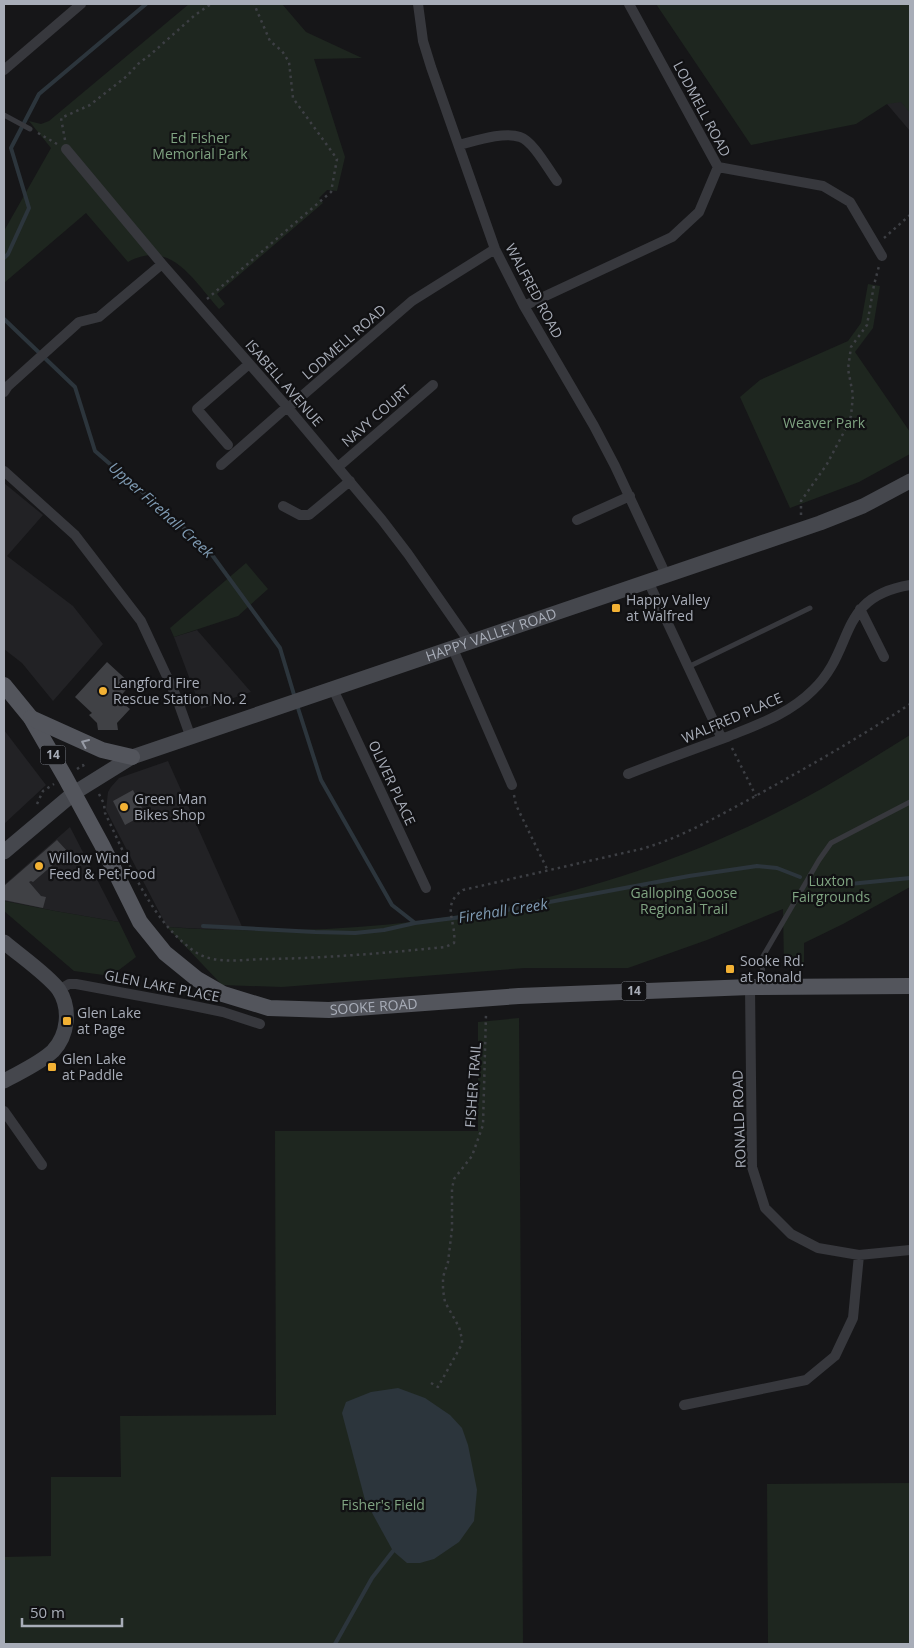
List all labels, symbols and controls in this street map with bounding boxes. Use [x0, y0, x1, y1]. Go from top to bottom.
street label: LODMELL ROAD [669, 58, 736, 160]
park label: Ed Fisher Memorial Park [152, 128, 248, 163]
street label: WALFRED ROAD [501, 240, 567, 342]
street label: LODMELL ROAD [298, 300, 390, 383]
street label: ISABELL AVENUE [241, 335, 327, 430]
street label: NAVY COURT [337, 380, 414, 451]
park label: Weaver Park [783, 413, 866, 432]
water label: Upper Firehall Creek [105, 457, 219, 562]
place label: Happy Valley at Walfred [626, 590, 711, 625]
marker: Happy Valley at Walfred [610, 602, 622, 614]
street label: HAPPY VALLEY ROAD [423, 603, 559, 666]
place label: Langford Fire Rescue Station No. 2 [113, 673, 247, 708]
marker: Langford Fire Rescue Station No. 2 [97, 685, 109, 697]
street label: WALFRED PLACE [679, 688, 785, 747]
street label: OLIVER PLACE [364, 737, 420, 828]
one-way arrow [81, 738, 90, 749]
road number: 14 [40, 746, 66, 764]
place label: Green Man Bikes Shop [134, 789, 207, 824]
marker: Green Man Bikes Shop [118, 801, 130, 813]
place label: Willow Wind Feed & Pet Food [49, 848, 156, 883]
marker: Willow Wind Feed & Pet Food [33, 860, 45, 872]
park label: Luxton Fairgrounds [792, 871, 871, 906]
park label: Galloping Goose Regional Trail [631, 883, 738, 918]
water label: Firehall Creek [457, 893, 549, 927]
place label: Sooke Rd. at Ronald [740, 951, 804, 986]
marker: Sooke Rd. at Ronald [724, 963, 736, 975]
street label: GLEN LAKE PLACE [103, 965, 221, 1006]
road number: 14 [622, 981, 646, 1000]
street label: SOOKE ROAD [329, 994, 418, 1019]
place label: Glen Lake at Page [77, 1003, 141, 1038]
marker: Glen Lake at Page [61, 1015, 73, 1027]
street label: FISHER TRAIL [460, 1042, 485, 1128]
place label: Glen Lake at Paddle [62, 1049, 126, 1084]
marker: Glen Lake at Paddle [46, 1061, 58, 1073]
street label: RONALD ROAD [727, 1069, 750, 1169]
park label: Fisher's Field [341, 1495, 425, 1514]
scale bar [22, 1596, 122, 1628]
text: 50 m [30, 1602, 65, 1622]

